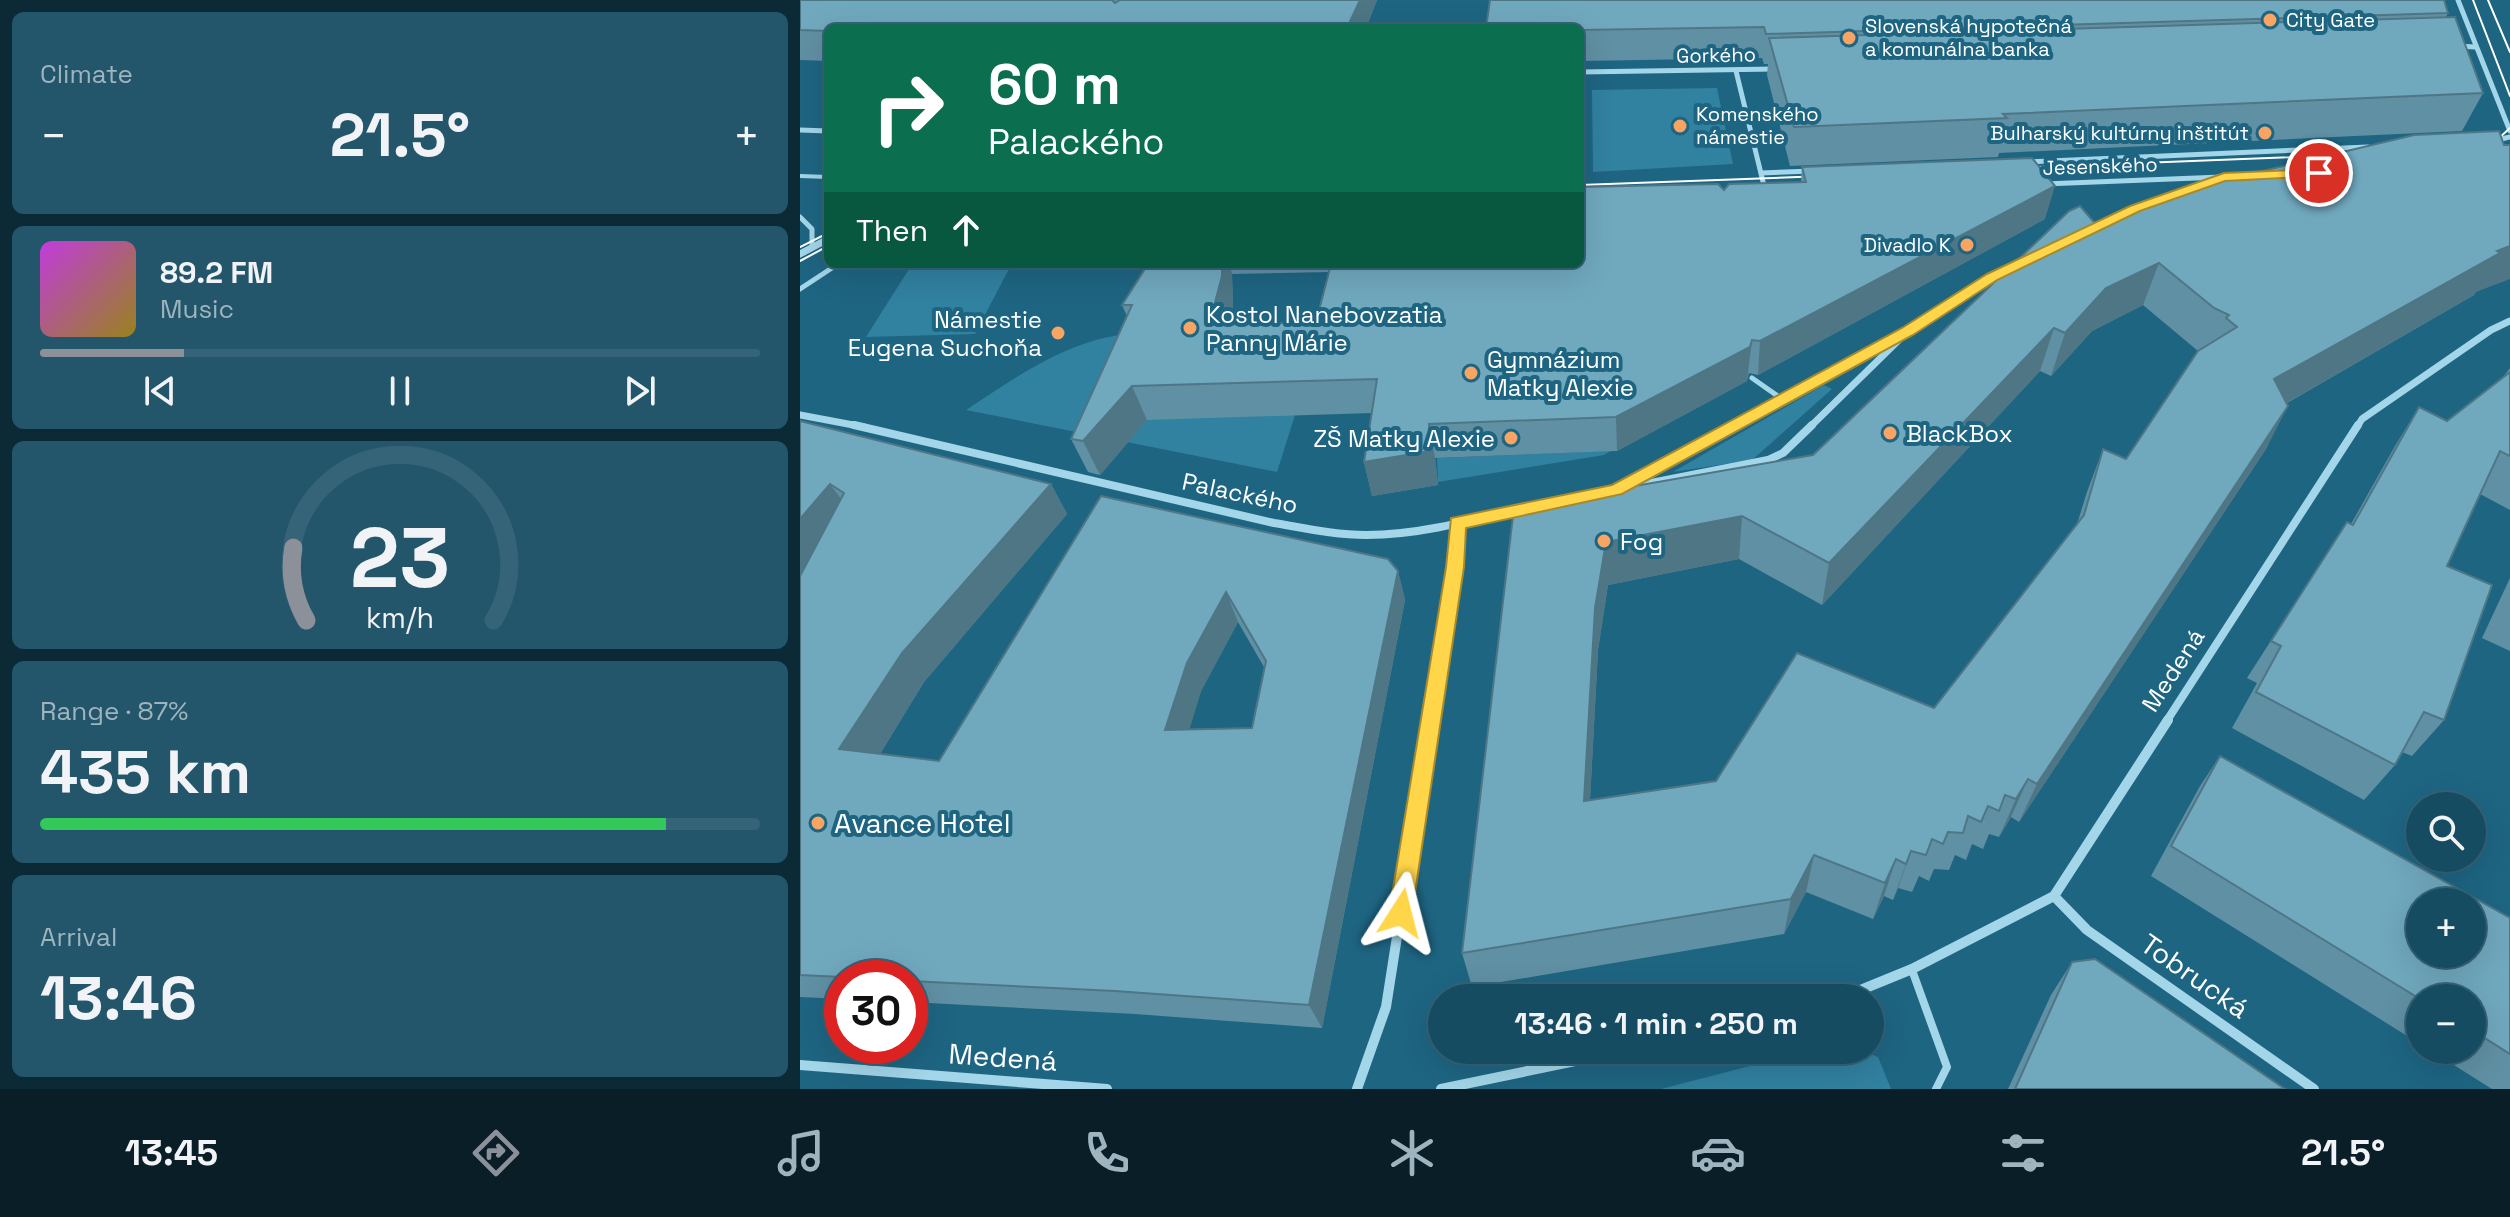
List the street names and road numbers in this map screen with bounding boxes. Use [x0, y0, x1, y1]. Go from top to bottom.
street label: Gorkého [1676, 41, 1756, 69]
street label: Jesenského [2042, 151, 2158, 181]
street label: Palackého [1179, 466, 1301, 520]
street label: Medená [2135, 622, 2211, 718]
street label: Tobrucká [2134, 926, 2256, 1026]
street label: Medená [948, 1035, 1058, 1079]

